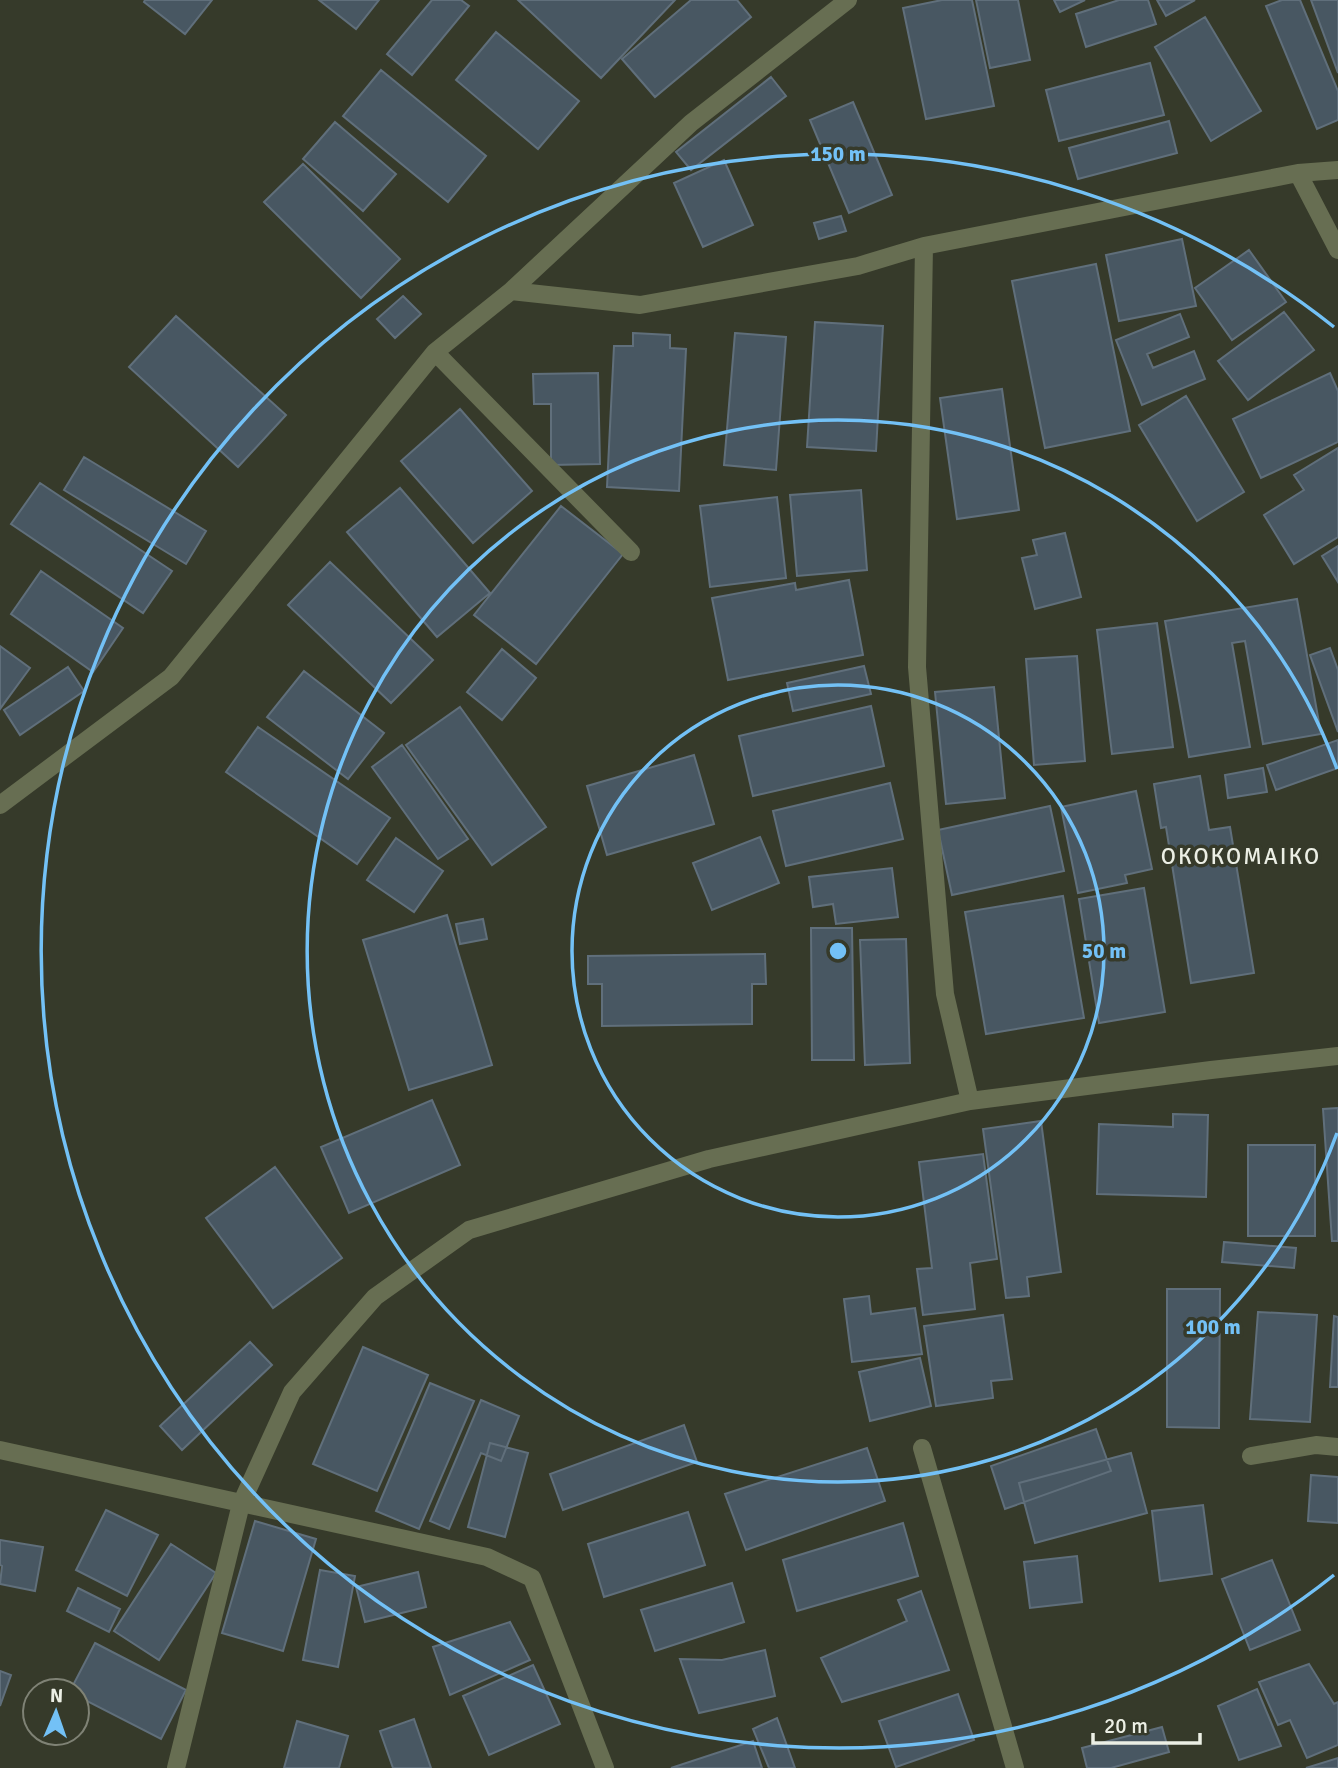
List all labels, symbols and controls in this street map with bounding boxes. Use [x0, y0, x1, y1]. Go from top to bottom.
text: 150 m [810, 141, 866, 167]
district label: OKOKOMAIKO [1161, 842, 1321, 871]
text: 50 m [1082, 938, 1126, 964]
centre of rings [826, 939, 850, 963]
text: 100 m [1185, 1314, 1241, 1340]
north arrow [21, 1677, 91, 1747]
text: N [50, 1684, 64, 1708]
scale bar [1093, 1702, 1200, 1746]
text: 20 m [1104, 1713, 1148, 1739]

